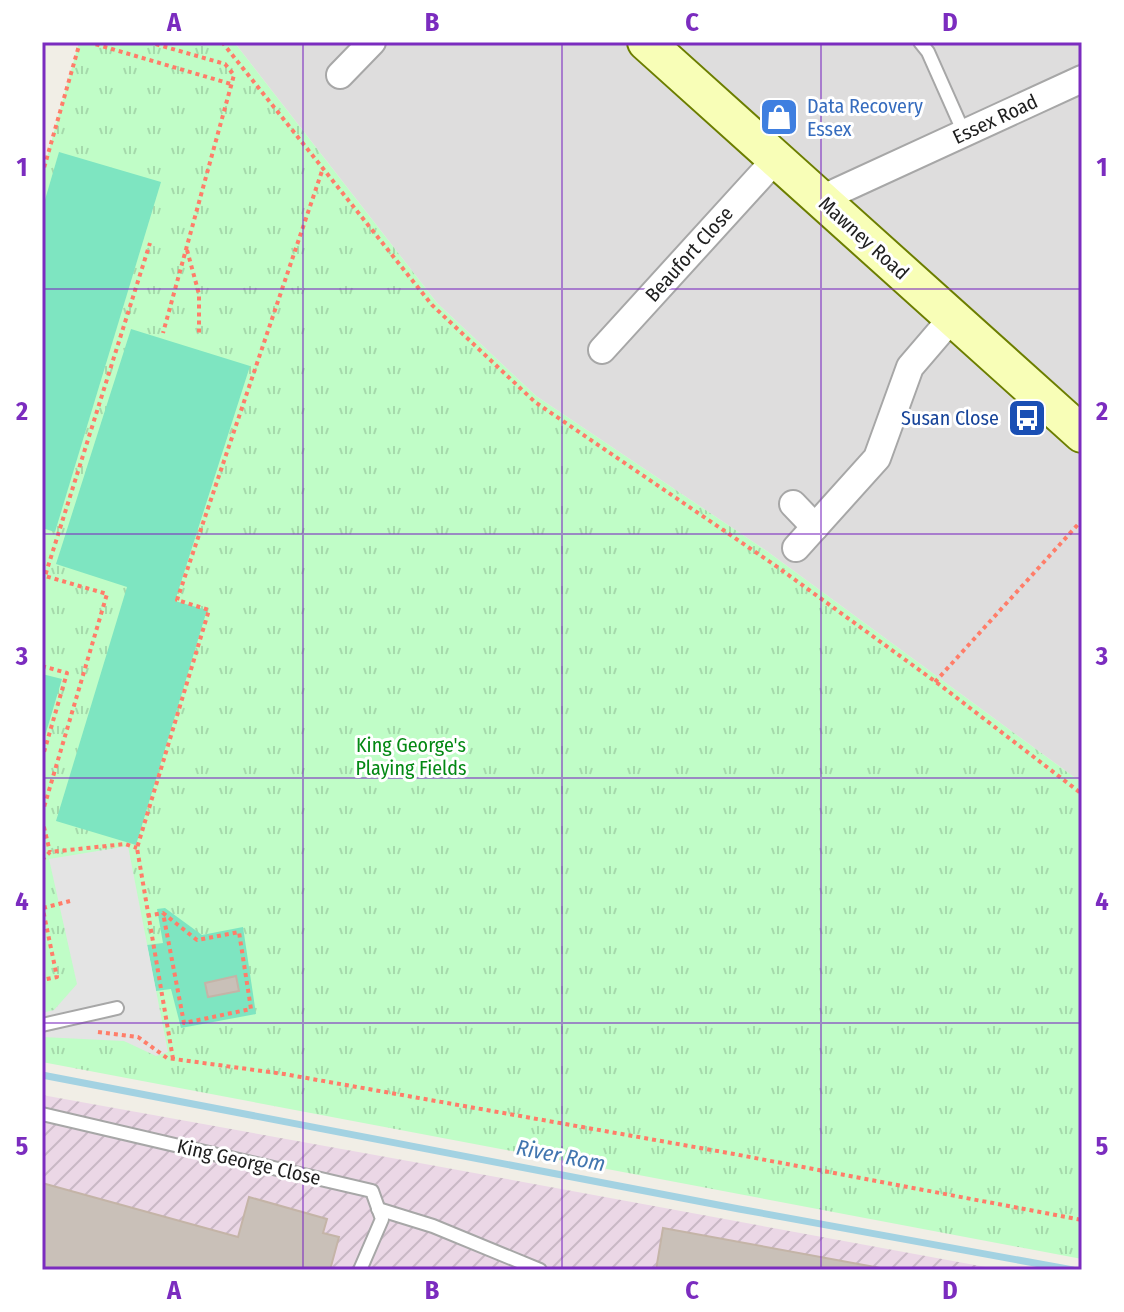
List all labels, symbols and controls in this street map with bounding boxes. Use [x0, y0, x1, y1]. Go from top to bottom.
text: A [166, 7, 182, 38]
text: B [425, 7, 440, 38]
text: C [685, 7, 699, 38]
text: D [942, 7, 958, 38]
street label: Essex Road [949, 89, 1041, 149]
place label: Data Recovery Essex [807, 94, 923, 141]
shop icon: Data Recovery Essex [758, 96, 800, 138]
text: 1 [17, 152, 28, 183]
text: 1 [1097, 152, 1108, 183]
street label: Mawney Road [814, 191, 914, 285]
street label: Beaufort Close [640, 202, 738, 306]
text: 2 [15, 396, 28, 427]
text: 2 [1095, 396, 1108, 427]
bus stop icon: Susan Close [1006, 397, 1048, 439]
place label: Susan Close [901, 406, 999, 430]
text: 3 [15, 641, 28, 672]
text: 3 [1095, 641, 1108, 672]
park label: King George's Playing Fields [355, 733, 467, 780]
text: 4 [15, 886, 29, 917]
text: 4 [1095, 886, 1109, 917]
text: 5 [16, 1131, 29, 1162]
text: 5 [1096, 1131, 1109, 1162]
street label: King George Close [175, 1134, 323, 1190]
water label: River Rom [514, 1134, 608, 1177]
text: A [166, 1275, 182, 1306]
text: B [425, 1275, 440, 1306]
text: C [685, 1275, 699, 1306]
text: D [942, 1275, 958, 1306]

